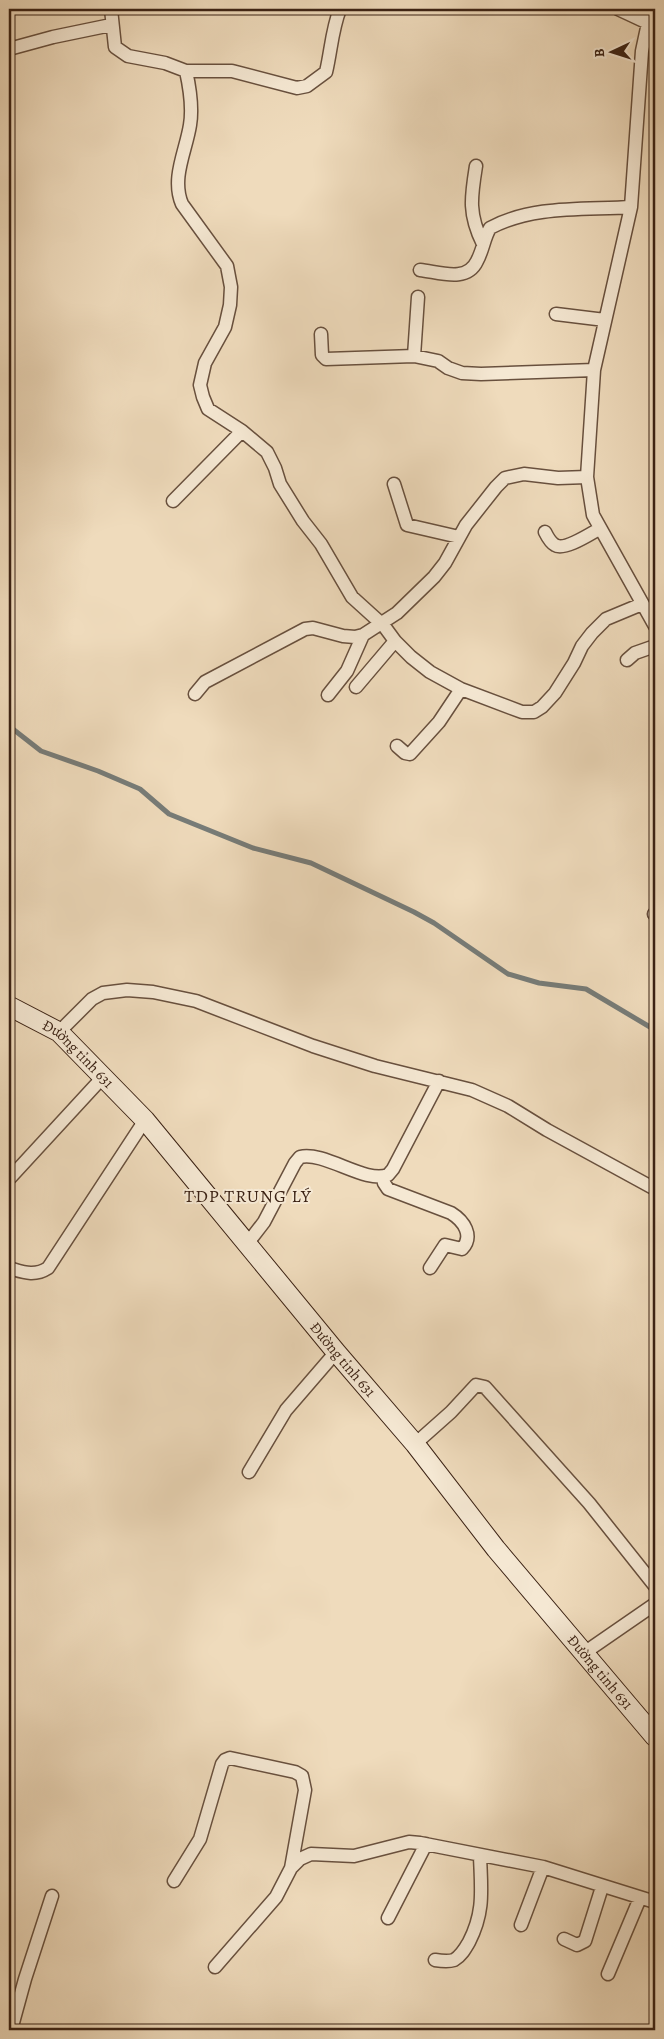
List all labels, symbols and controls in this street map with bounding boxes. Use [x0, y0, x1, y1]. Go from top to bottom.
north arrow [586, 28, 636, 78]
text: B [590, 48, 609, 58]
street label: Đường tỉnh 631 [39, 1015, 118, 1092]
district label: TDP TRUNG LÝ [184, 1184, 312, 1208]
street label: Đường tỉnh 631 [305, 1318, 380, 1401]
street label: Đường tỉnh 631 [563, 1630, 638, 1714]

